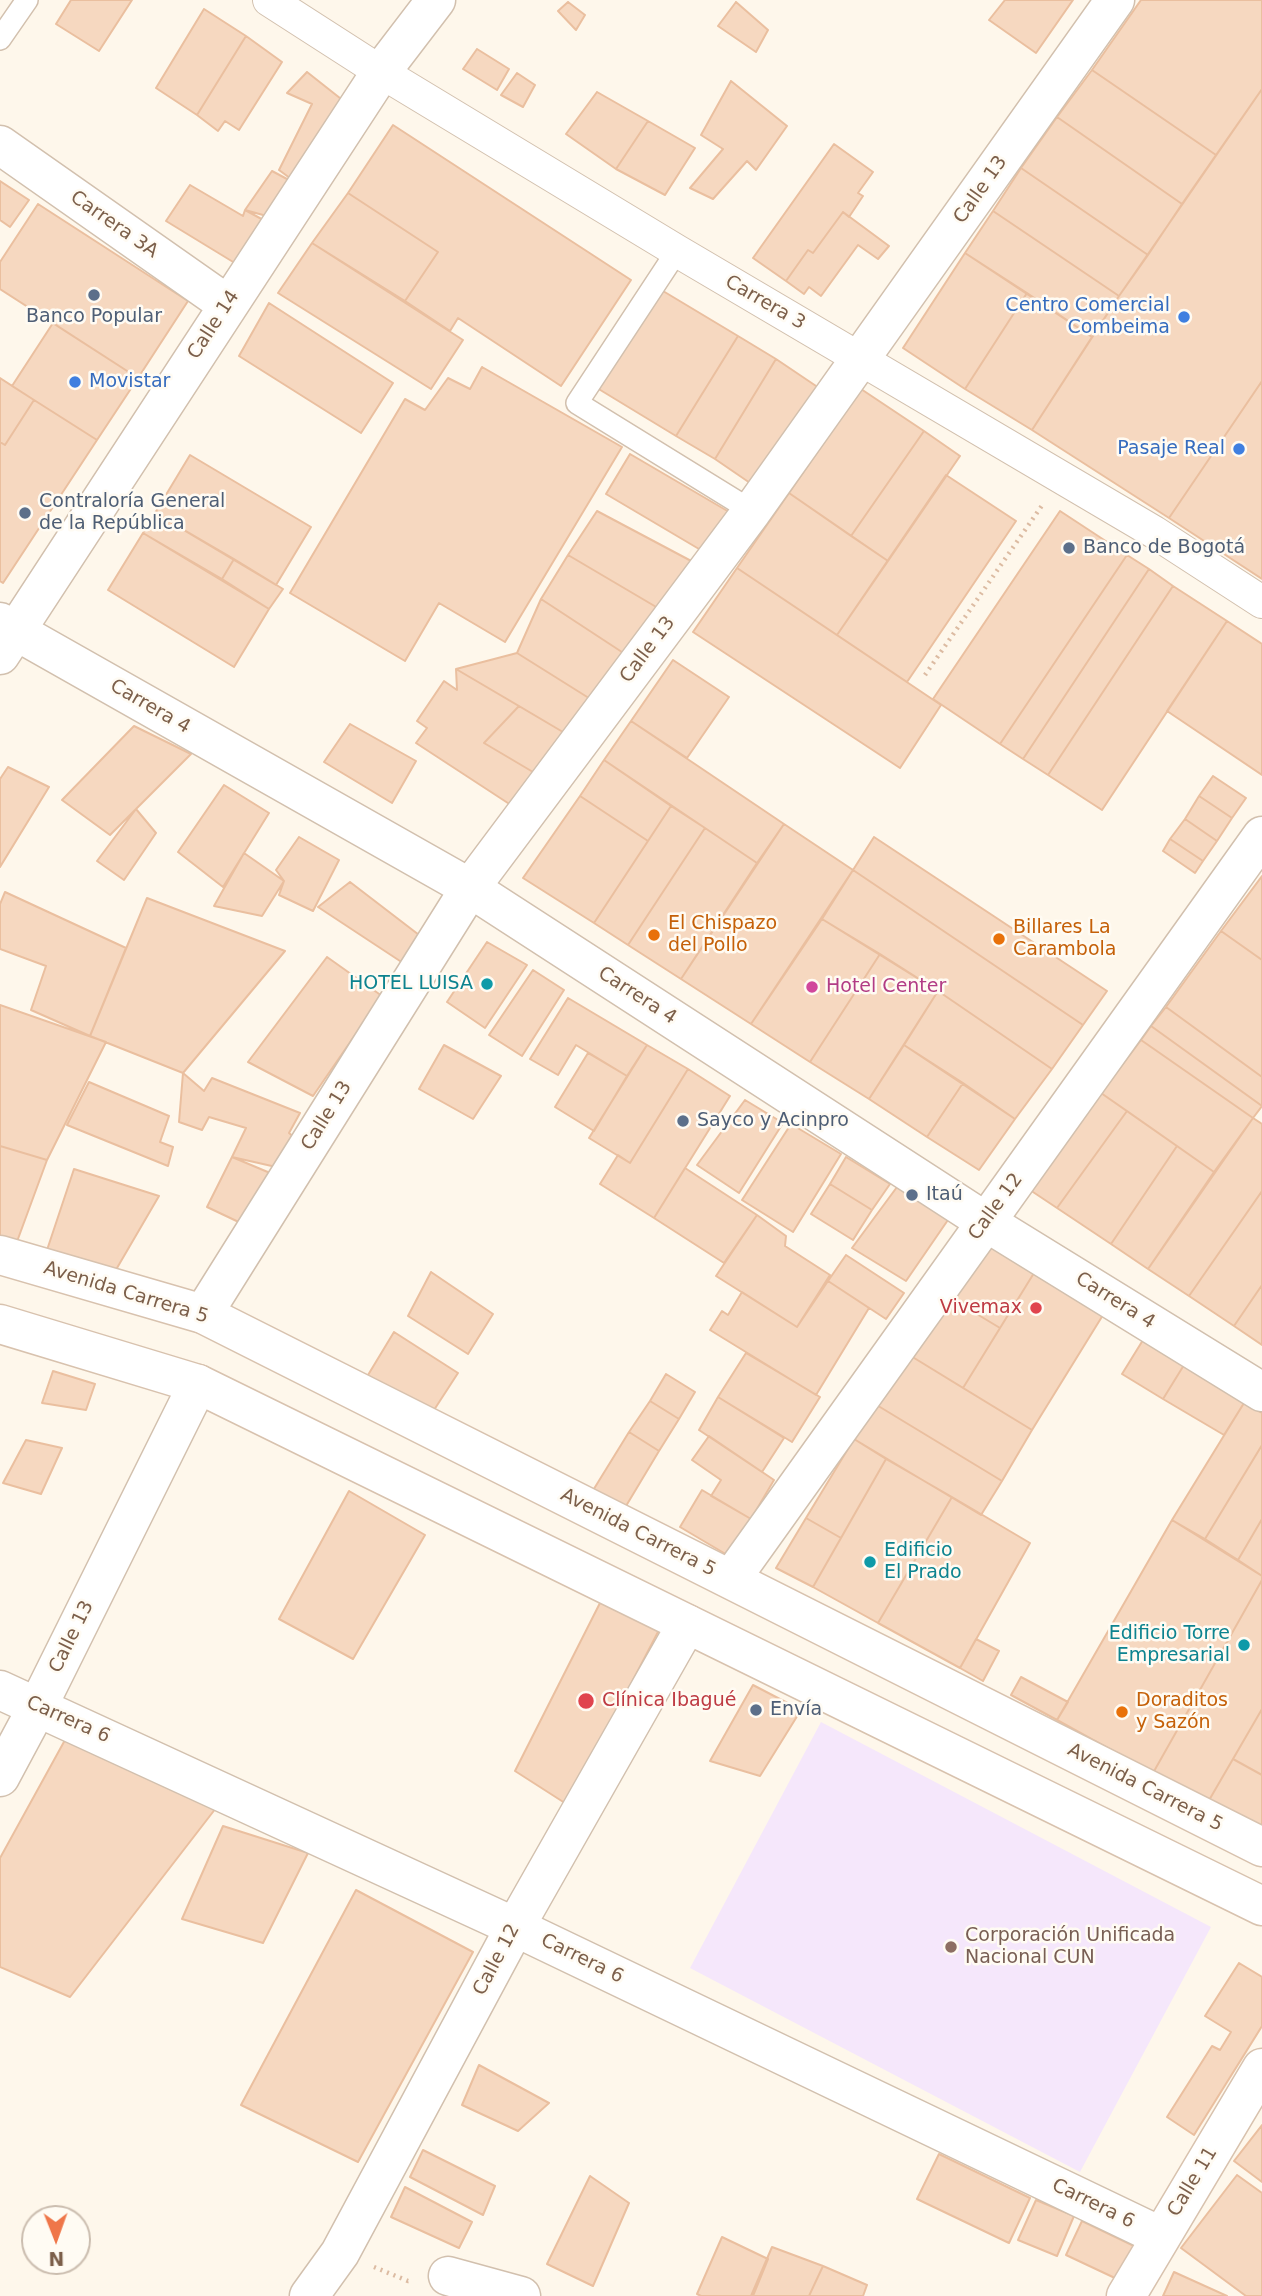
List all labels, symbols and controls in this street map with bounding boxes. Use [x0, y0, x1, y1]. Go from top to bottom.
street label: Calle 13 [949, 152, 1013, 228]
street label: Carrera 3A [66, 186, 162, 264]
street label: Carrera 3 [721, 271, 809, 335]
street label: Calle 14 [183, 286, 245, 364]
marker: Banco Popular [86, 287, 102, 303]
place label: Centro Comercial Combeima [1005, 295, 1170, 339]
place label: Banco Popular [26, 306, 162, 328]
marker: Centro Comercial Combeima [1176, 309, 1192, 325]
place label: Movistar [89, 371, 170, 393]
marker: Movistar [67, 374, 83, 390]
place label: Pasaje Real [1117, 438, 1225, 460]
marker: Pasaje Real [1231, 441, 1247, 457]
place label: Contraloría General de la República [39, 491, 225, 535]
marker: Contraloría General de la República [17, 505, 33, 521]
place label: Banco de Bogotá [1083, 537, 1245, 559]
marker: Banco de Bogotá [1061, 540, 1077, 556]
street label: Calle 13 [616, 612, 680, 688]
street label: Carrera 4 [106, 675, 194, 739]
place label: El Chispazo del Pollo [668, 913, 777, 957]
place label: Billares La Carambola [1013, 917, 1116, 961]
marker: El Chispazo del Pollo [646, 927, 662, 943]
marker: Billares La Carambola [991, 931, 1007, 947]
street label: Carrera 4 [593, 962, 681, 1030]
place label: HOTEL LUISA [349, 973, 473, 995]
marker: HOTEL LUISA [479, 976, 495, 992]
place label: Hotel Center [826, 976, 946, 998]
marker: Hotel Center [804, 979, 820, 995]
street label: Calle 13 [297, 1077, 357, 1155]
place label: Sayco y Acinpro [697, 1110, 849, 1132]
marker: Sayco y Acinpro [675, 1113, 691, 1129]
street label: Calle 12 [964, 1169, 1028, 1245]
place label: Itaú [926, 1184, 963, 1206]
marker: Itaú [904, 1187, 920, 1203]
street label: Avenida Carrera 5 [41, 1257, 211, 1329]
street label: Carrera 4 [1071, 1268, 1159, 1334]
place label: Vivemax [940, 1297, 1022, 1319]
marker: Vivemax [1028, 1300, 1044, 1316]
street label: Avenida Carrera 5 [557, 1484, 719, 1582]
place label: Edificio El Prado [884, 1540, 962, 1584]
marker: Edificio El Prado [862, 1554, 878, 1570]
street label: Calle 13 [45, 1597, 99, 1677]
place label: Edificio Torre Empresarial [1109, 1623, 1230, 1667]
marker: Edificio Torre Empresarial [1236, 1637, 1252, 1653]
place label: Clínica Ibagué [602, 1690, 736, 1712]
place label: Doraditos y Sazón [1136, 1690, 1228, 1734]
street label: Carrera 6 [23, 1691, 113, 1749]
marker: Clínica Ibagué [576, 1691, 596, 1711]
place label: Envía [770, 1699, 822, 1721]
marker: Envía [748, 1702, 764, 1718]
marker: Doraditos y Sazón [1114, 1704, 1130, 1720]
street label: Avenida Carrera 5 [1064, 1739, 1226, 1837]
street label: Calle 12 [469, 1920, 525, 2000]
place label: Corporación Unificada Nacional CUN [965, 1925, 1175, 1969]
street label: Carrera 6 [537, 1929, 627, 1989]
marker: Corporación Unificada Nacional CUN [943, 1939, 959, 1955]
street label: Calle 11 [1163, 2143, 1223, 2221]
street label: Carrera 6 [1048, 2174, 1138, 2234]
north arrow [21, 2205, 91, 2275]
text: N [48, 2248, 64, 2270]

